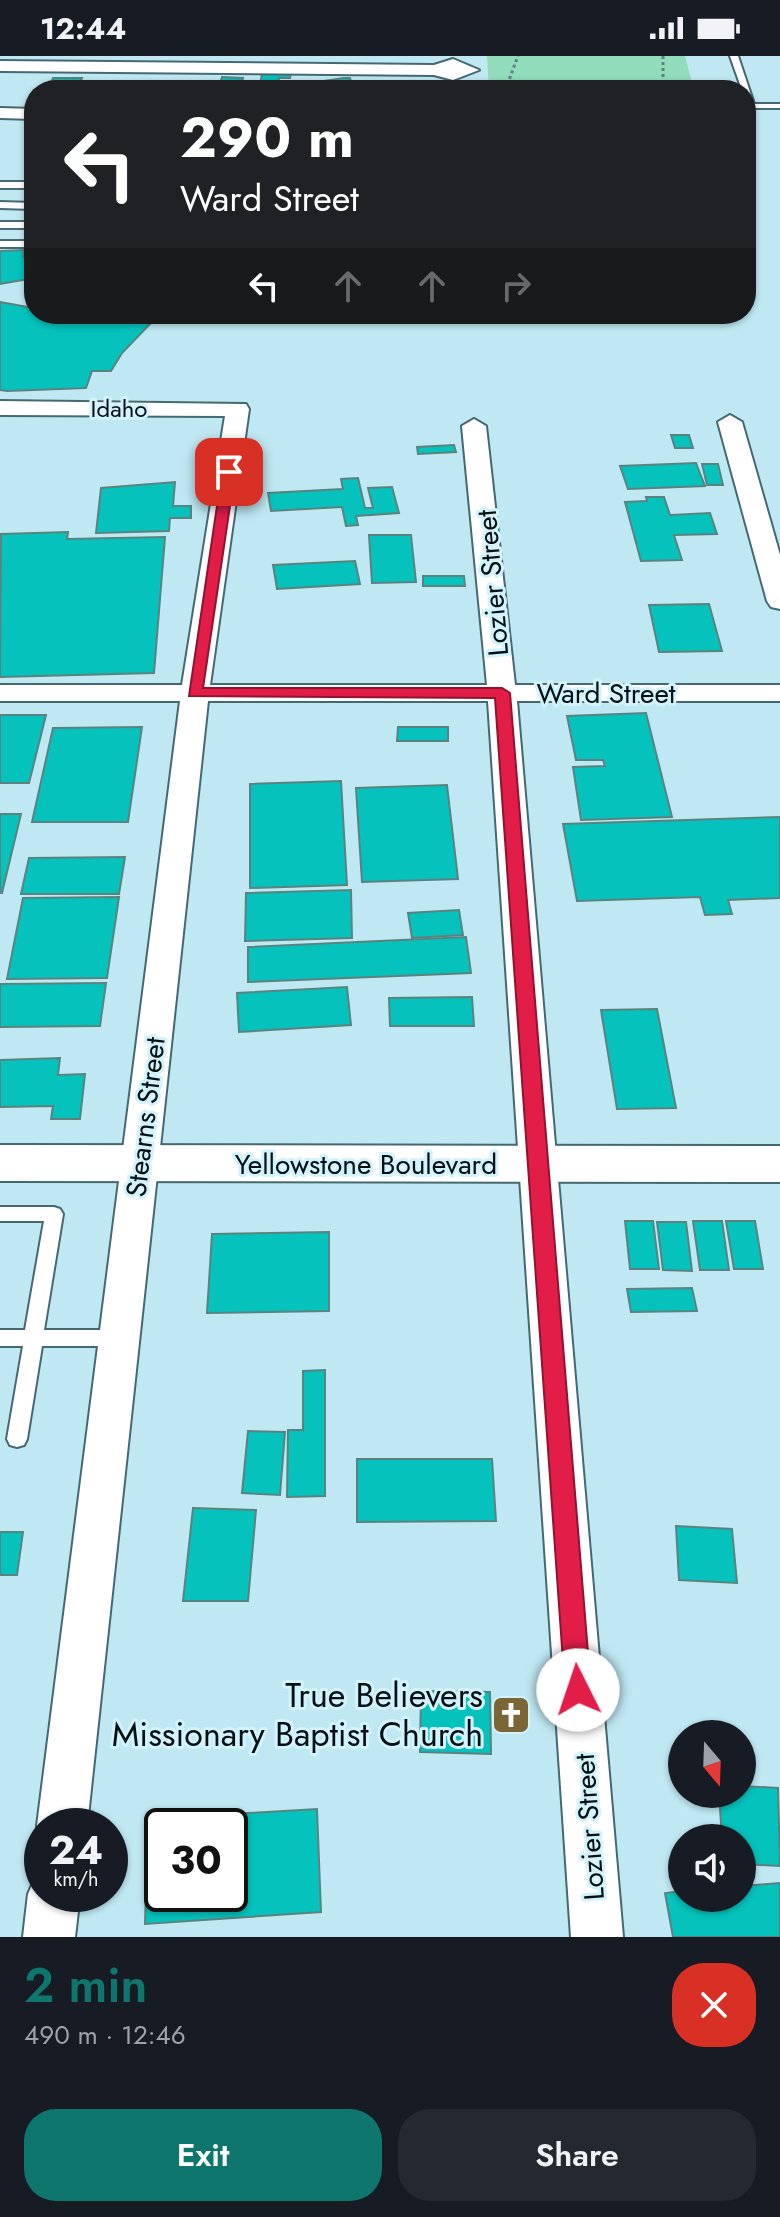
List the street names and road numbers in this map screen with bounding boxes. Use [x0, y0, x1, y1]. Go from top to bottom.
street label: Idaho [91, 391, 147, 426]
street label: Lozier Street [466, 508, 519, 658]
street label: Ward Street [536, 673, 676, 714]
street label: Stearns Street [115, 1035, 176, 1199]
street label: Yellowstone Boulevard [235, 1144, 497, 1185]
street label: Lozier Street [564, 1752, 615, 1902]

